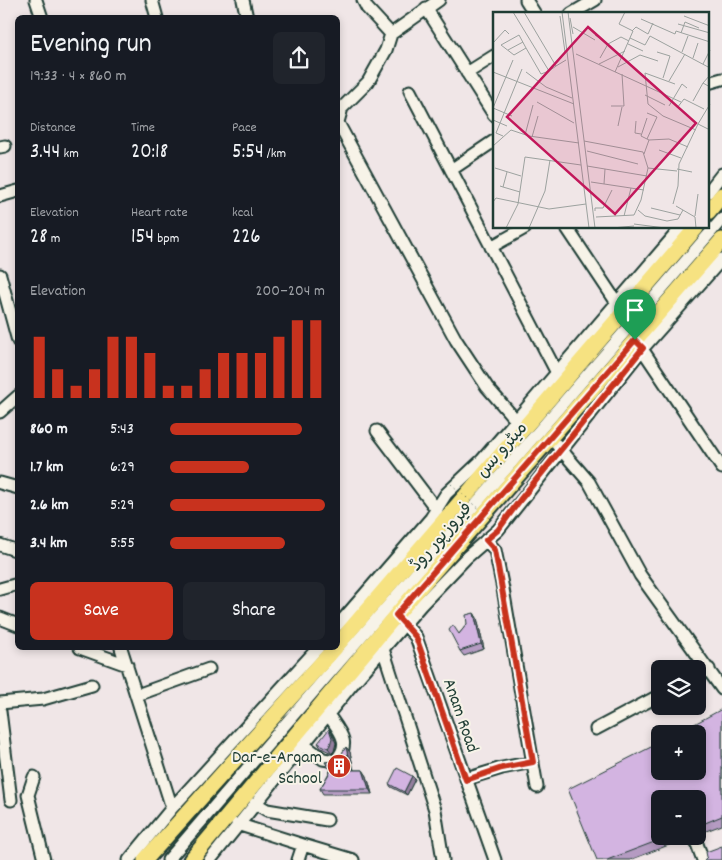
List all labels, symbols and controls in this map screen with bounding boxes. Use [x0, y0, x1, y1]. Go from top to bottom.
inset map [493, 12, 710, 229]
text: Evening run [30, 26, 152, 66]
button: share [273, 32, 325, 84]
text: 19:33 · 4 × 860 m [30, 65, 127, 88]
text: Distance [30, 118, 76, 138]
text: Time [131, 118, 155, 138]
text: Pace [232, 118, 257, 138]
text: 3.44 [30, 138, 60, 168]
text: 20:18 [131, 138, 168, 168]
text: 5:54 [232, 138, 264, 168]
text: km [60, 144, 79, 164]
text: /km [264, 144, 286, 164]
text: Elevation [30, 203, 79, 223]
text: Heart rate [131, 203, 188, 223]
text: kcal [232, 203, 253, 223]
text: 28 [30, 223, 48, 253]
text: 154 [131, 223, 154, 253]
text: 226 [232, 223, 261, 253]
text: m [48, 229, 60, 249]
text: bpm [154, 229, 179, 249]
text: Elevation [30, 280, 86, 303]
text: 200–204 m [256, 280, 325, 303]
pin [614, 289, 656, 340]
icon: arrive [621, 296, 649, 324]
street label: میٹرو بس [471, 417, 534, 484]
text: 860 m [30, 418, 68, 441]
text: 5:43 [110, 418, 134, 441]
text: 1.7 km [30, 456, 64, 479]
text: 6:29 [110, 456, 135, 479]
text: 2.6 km [30, 494, 69, 517]
text: 5:29 [110, 494, 134, 517]
street label: فیروزپور روڈ [405, 497, 479, 578]
text: 3.4 km [30, 532, 68, 555]
text: 5:55 [110, 532, 135, 555]
button: Save [30, 582, 173, 640]
button: Share [183, 582, 325, 640]
map controls [651, 660, 706, 845]
button: layers [651, 660, 706, 715]
street label: Anam Road [435, 675, 484, 756]
button: + [651, 725, 706, 780]
place label: Dar-e-Arqam School [232, 746, 323, 792]
building icon: Dar-e-Arqam School [326, 753, 352, 779]
button: − [651, 790, 706, 845]

